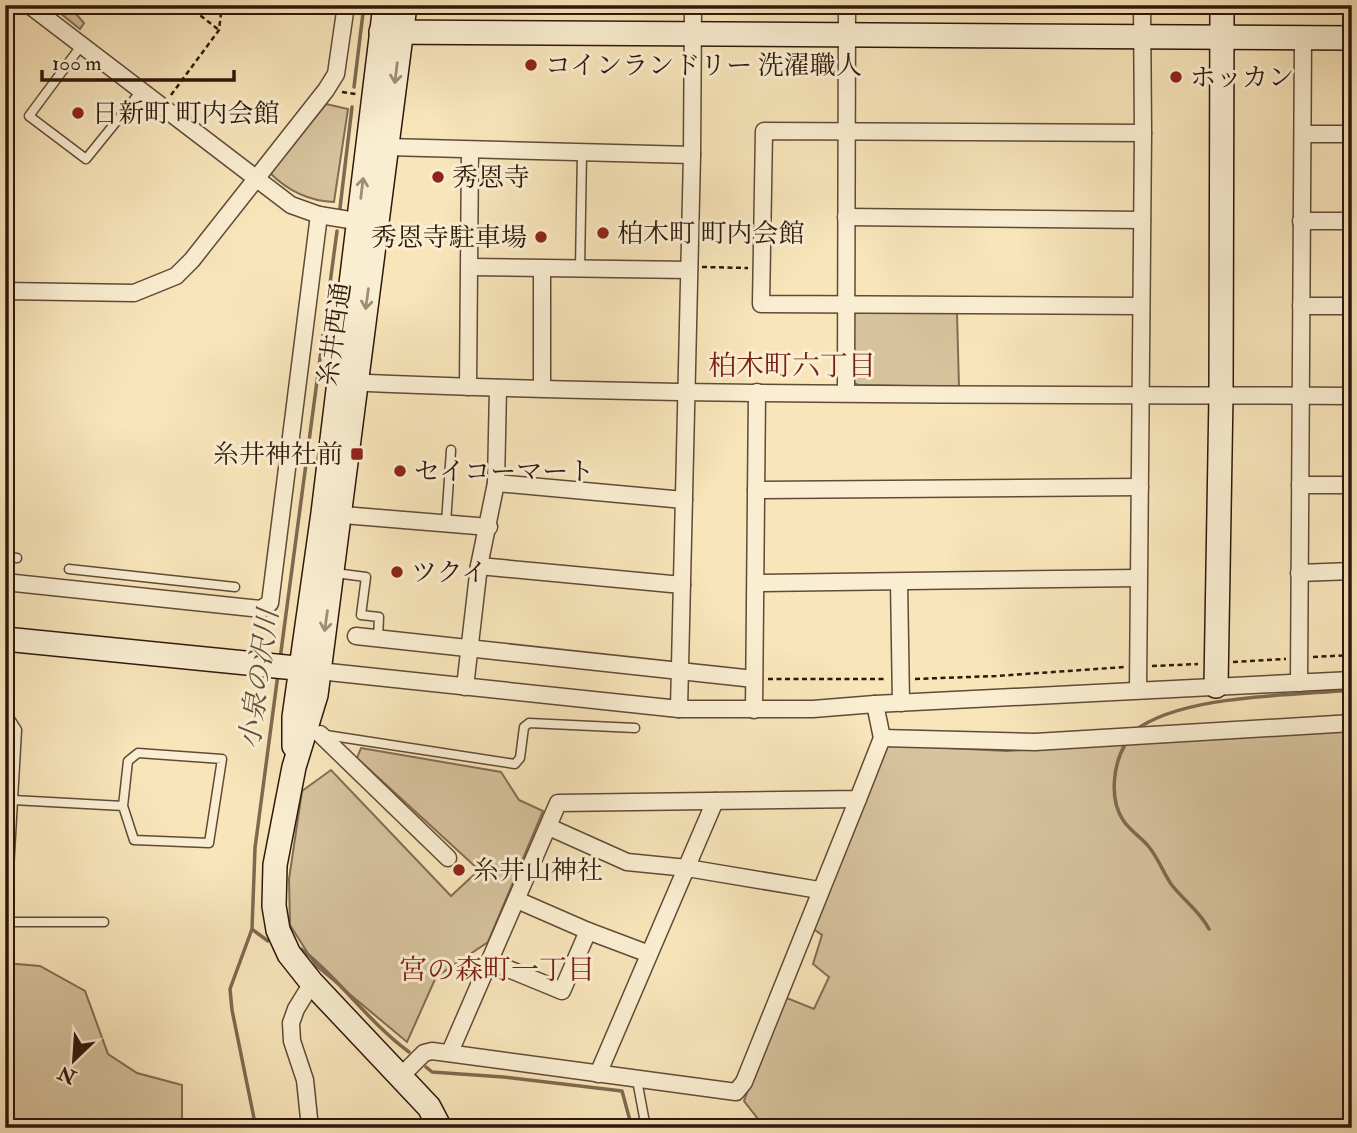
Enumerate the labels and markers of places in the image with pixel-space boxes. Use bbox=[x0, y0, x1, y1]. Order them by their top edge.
place label: コインランドリー 洗濯職人 bbox=[545, 50, 862, 82]
marker: コインランドリー 洗濯職人 bbox=[523, 57, 539, 73]
place label: ホッカン bbox=[1190, 62, 1294, 94]
marker: ホッカン bbox=[1168, 69, 1184, 85]
place label: 日新町 町内会館 bbox=[92, 98, 279, 130]
marker: 日新町 町内会館 bbox=[70, 105, 86, 121]
place label: 秀恩寺 bbox=[452, 162, 530, 194]
marker: 秀恩寺 bbox=[430, 169, 446, 185]
place label: 柏木町 町内会館 bbox=[617, 218, 804, 250]
place label: 秀恩寺駐車場 bbox=[371, 222, 527, 254]
marker: 柏木町 町内会館 bbox=[595, 225, 611, 241]
marker: 秀恩寺駐車場 bbox=[533, 229, 549, 245]
place label: 糸井神社前 bbox=[213, 439, 343, 471]
marker: 糸井神社前 bbox=[349, 446, 365, 462]
place label: セイコーマート bbox=[414, 456, 594, 488]
marker: セイコーマート bbox=[392, 463, 408, 479]
place label: ツクイ bbox=[411, 557, 487, 589]
marker: ツクイ bbox=[389, 564, 405, 580]
place label: 糸井山神社 bbox=[473, 855, 603, 887]
marker: 糸井山神社 bbox=[451, 862, 467, 878]

